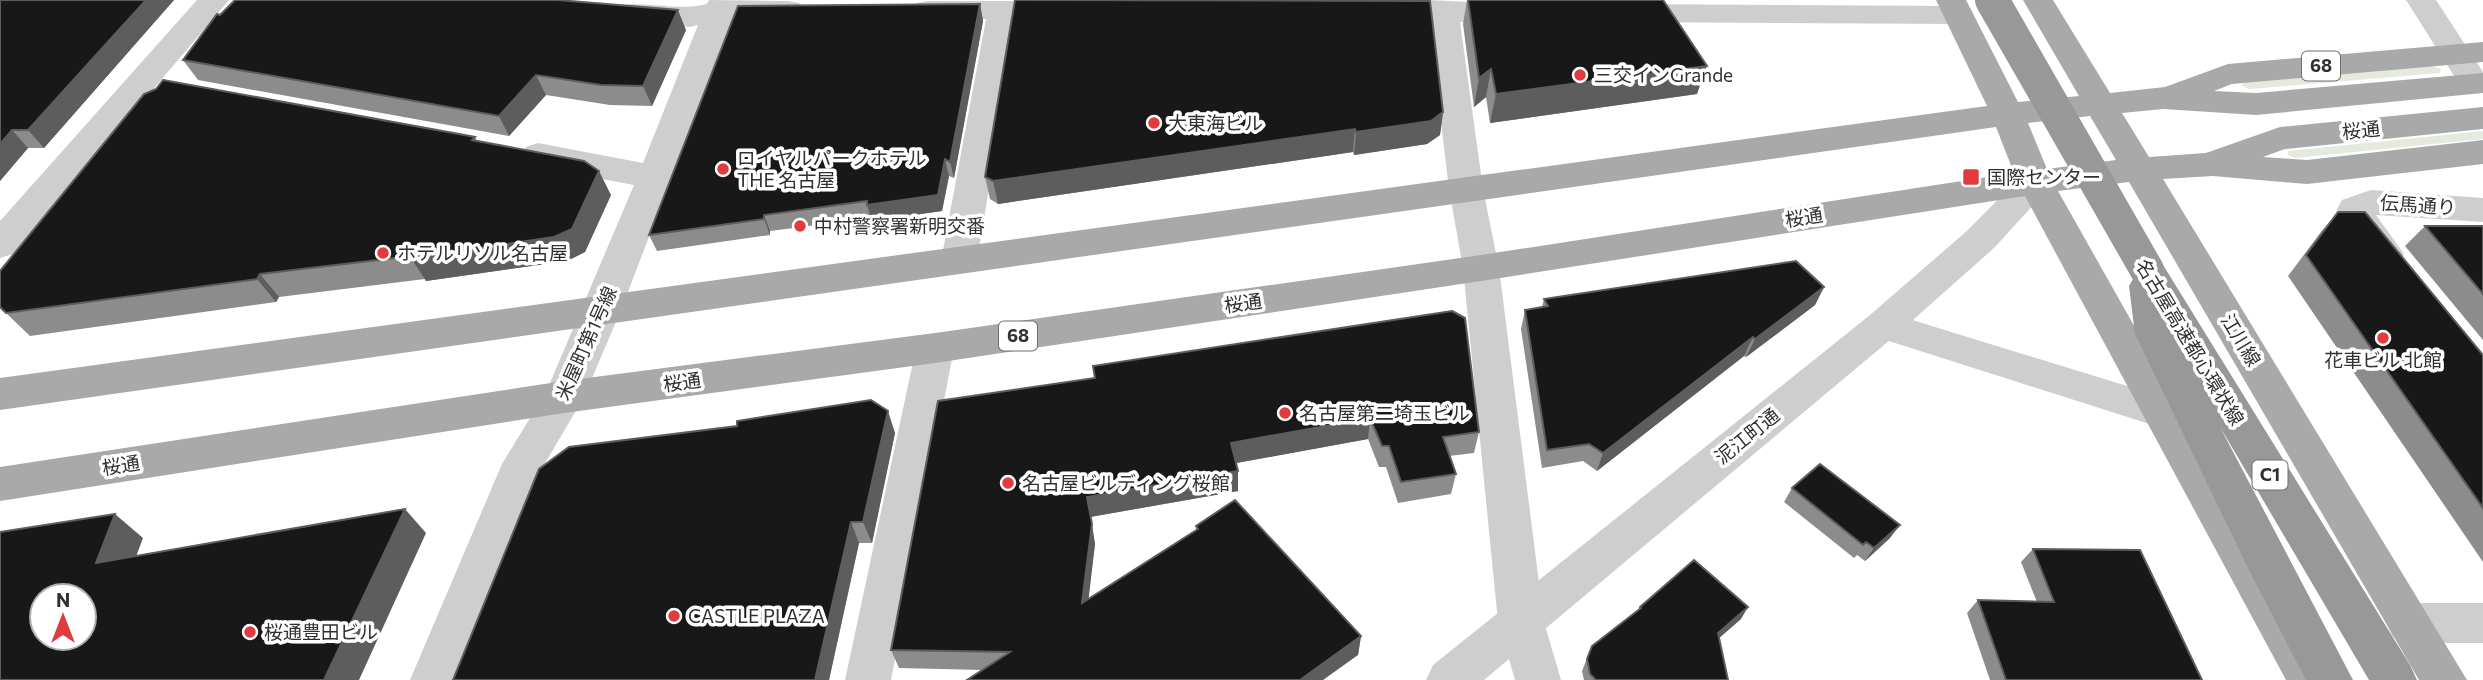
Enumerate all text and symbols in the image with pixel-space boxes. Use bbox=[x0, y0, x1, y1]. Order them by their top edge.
road number: 68 bbox=[2302, 52, 2340, 80]
place label: 三交インGrande bbox=[1594, 63, 1733, 86]
marker: 三交インGrande bbox=[1572, 67, 1588, 83]
place label: 大東海ビル bbox=[1168, 111, 1263, 134]
marker: 大東海ビル bbox=[1146, 115, 1162, 131]
street label: 桜通 bbox=[2341, 116, 2381, 143]
place label: ロイヤルパークホテル THE 名古屋 bbox=[737, 146, 926, 191]
marker: ロイヤルパークホテル THE 名古屋 bbox=[715, 161, 731, 177]
place label: 国際センター bbox=[1987, 165, 2101, 188]
marker: 国際センター bbox=[1961, 167, 1981, 187]
street label: 伝馬通り bbox=[2379, 190, 2457, 219]
street label: 桜通 bbox=[1783, 202, 1824, 231]
place label: 中村警察署新明交番 bbox=[814, 214, 985, 237]
marker: 中村警察署新明交番 bbox=[792, 218, 808, 234]
place label: ホテルリソル名古屋 bbox=[397, 241, 568, 264]
marker: ホテルリソル名古屋 bbox=[375, 245, 391, 261]
street label: 名古屋高速都心環状線 bbox=[2132, 254, 2249, 429]
street label: 米屋町第1号線 bbox=[550, 282, 621, 403]
street label: 桜通 bbox=[1223, 288, 1263, 317]
street label: 江川線 bbox=[2217, 309, 2266, 370]
road number: 68 bbox=[999, 322, 1037, 350]
marker: 花車ビル 北館 bbox=[2375, 330, 2391, 346]
place label: 花車ビル 北館 bbox=[2324, 348, 2442, 371]
street label: 桜通 bbox=[662, 367, 702, 396]
place label: 名古屋第二埼玉ビル bbox=[1299, 401, 1470, 424]
street label: 泥江町通 bbox=[1710, 403, 1783, 468]
marker: 名古屋第二埼玉ビル bbox=[1277, 405, 1293, 421]
street label: 桜通 bbox=[100, 450, 141, 479]
road number: C1 bbox=[2252, 461, 2288, 490]
place label: 名古屋ビルディング桜館 bbox=[1022, 471, 1230, 494]
marker: 名古屋ビルディング桜館 bbox=[1000, 475, 1016, 491]
north arrow bbox=[28, 582, 98, 652]
text: N bbox=[56, 588, 70, 611]
place label: CASTLE PLAZA bbox=[688, 604, 825, 627]
marker: CASTLE PLAZA bbox=[666, 608, 682, 624]
place label: 桜通豊田ビル bbox=[264, 620, 378, 643]
marker: 桜通豊田ビル bbox=[242, 624, 258, 640]

